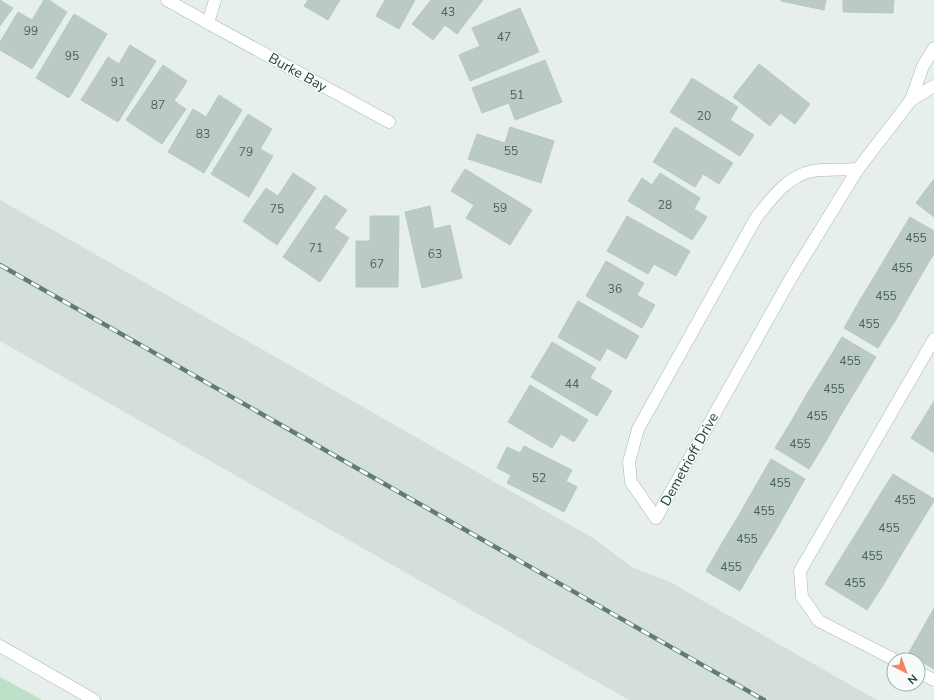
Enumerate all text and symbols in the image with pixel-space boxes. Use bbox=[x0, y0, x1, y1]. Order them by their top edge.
house number: 43 bbox=[441, 4, 455, 20]
house number: 99 bbox=[24, 23, 38, 39]
house number: 47 bbox=[497, 29, 511, 45]
house number: 95 bbox=[65, 48, 79, 64]
street label: Burke Bay bbox=[265, 49, 331, 97]
house number: 91 bbox=[111, 74, 125, 90]
house number: 51 bbox=[510, 87, 524, 103]
house number: 87 bbox=[151, 97, 165, 113]
house number: 20 bbox=[697, 108, 711, 124]
house number: 83 bbox=[196, 126, 210, 142]
house number: 55 bbox=[504, 143, 518, 159]
house number: 79 bbox=[239, 144, 253, 160]
house number: 28 bbox=[658, 197, 672, 213]
house number: 59 bbox=[493, 200, 507, 216]
house number: 75 bbox=[270, 201, 284, 217]
house number: 455 bbox=[905, 230, 927, 246]
house number: 71 bbox=[309, 240, 323, 256]
house number: 63 bbox=[428, 246, 442, 262]
house number: 67 bbox=[370, 256, 384, 272]
house number: 455 bbox=[891, 260, 913, 276]
house number: 36 bbox=[608, 281, 622, 297]
house number: 455 bbox=[875, 288, 897, 304]
house number: 455 bbox=[858, 316, 880, 332]
house number: 455 bbox=[839, 353, 861, 369]
house number: 44 bbox=[565, 376, 579, 392]
house number: 455 bbox=[823, 381, 845, 397]
house number: 455 bbox=[806, 408, 828, 424]
street label: Demetrioff Drive bbox=[656, 409, 723, 509]
house number: 455 bbox=[789, 436, 811, 452]
house number: 52 bbox=[532, 470, 546, 486]
house number: 455 bbox=[769, 475, 791, 491]
house number: 455 bbox=[894, 492, 916, 508]
house number: 455 bbox=[753, 503, 775, 519]
house number: 455 bbox=[878, 520, 900, 536]
house number: 455 bbox=[736, 531, 758, 547]
house number: 455 bbox=[861, 548, 883, 564]
house number: 455 bbox=[720, 559, 742, 575]
house number: 455 bbox=[844, 575, 866, 591]
north arrow bbox=[886, 652, 926, 692]
text: N bbox=[904, 671, 920, 687]

